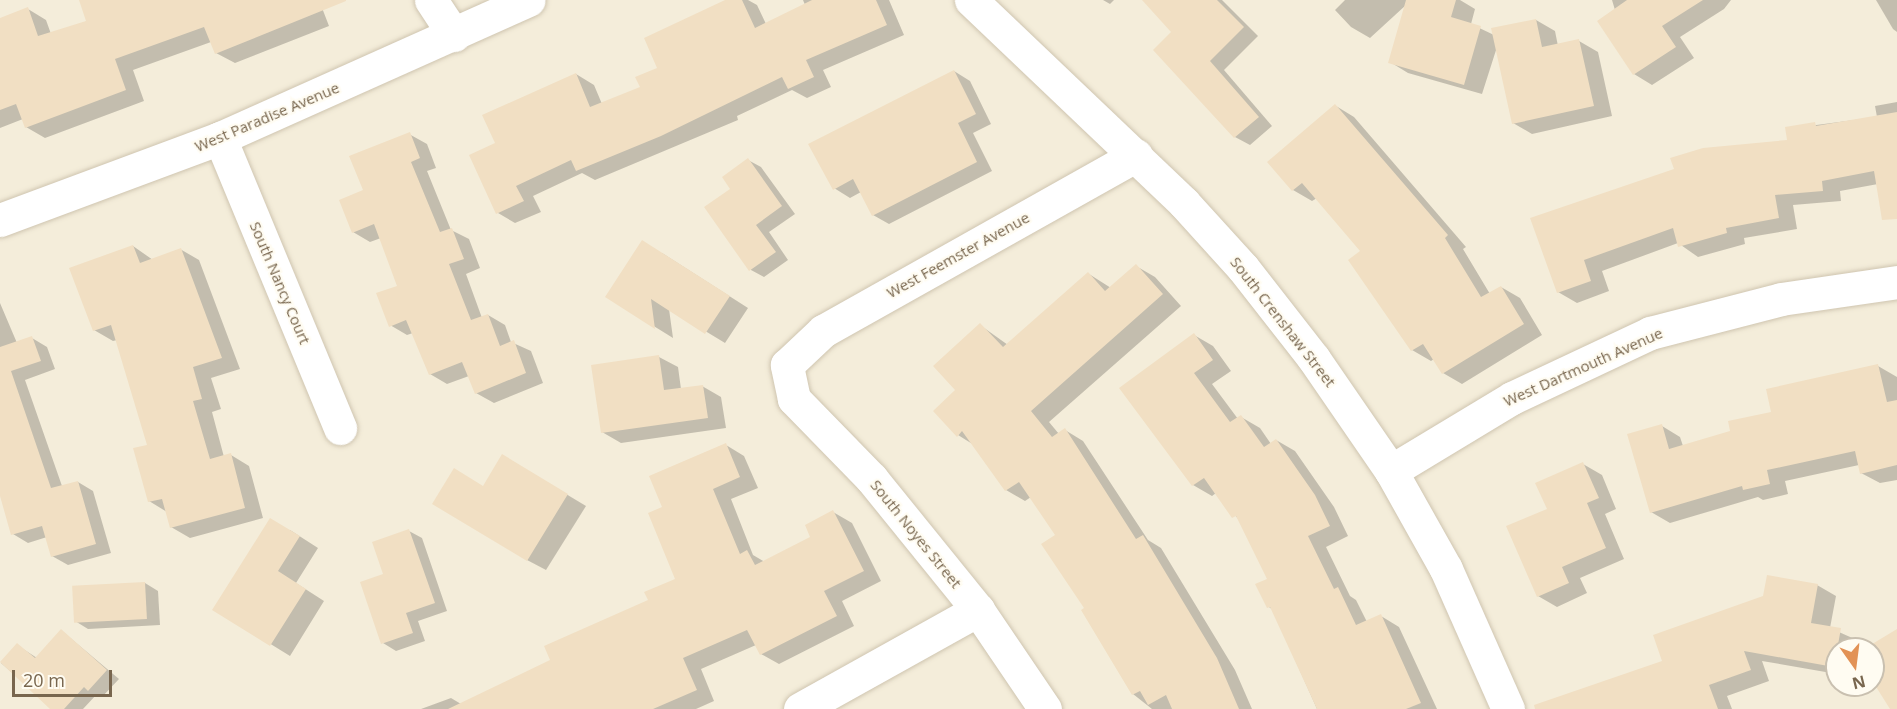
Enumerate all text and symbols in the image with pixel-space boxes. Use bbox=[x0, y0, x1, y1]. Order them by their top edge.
street label: West Paradise Avenue bbox=[192, 78, 342, 156]
street label: West Feemster Avenue bbox=[884, 208, 1032, 302]
street label: South Nancy Court bbox=[246, 219, 314, 347]
street label: South Crenshaw Street bbox=[1227, 253, 1339, 391]
street label: West Dartmouth Avenue bbox=[1501, 324, 1665, 410]
street label: South Noyes Street bbox=[867, 476, 965, 592]
north arrow bbox=[1825, 637, 1885, 697]
scale bar bbox=[15, 658, 116, 696]
text: 20 m bbox=[23, 668, 65, 692]
text: N bbox=[1850, 670, 1868, 695]

